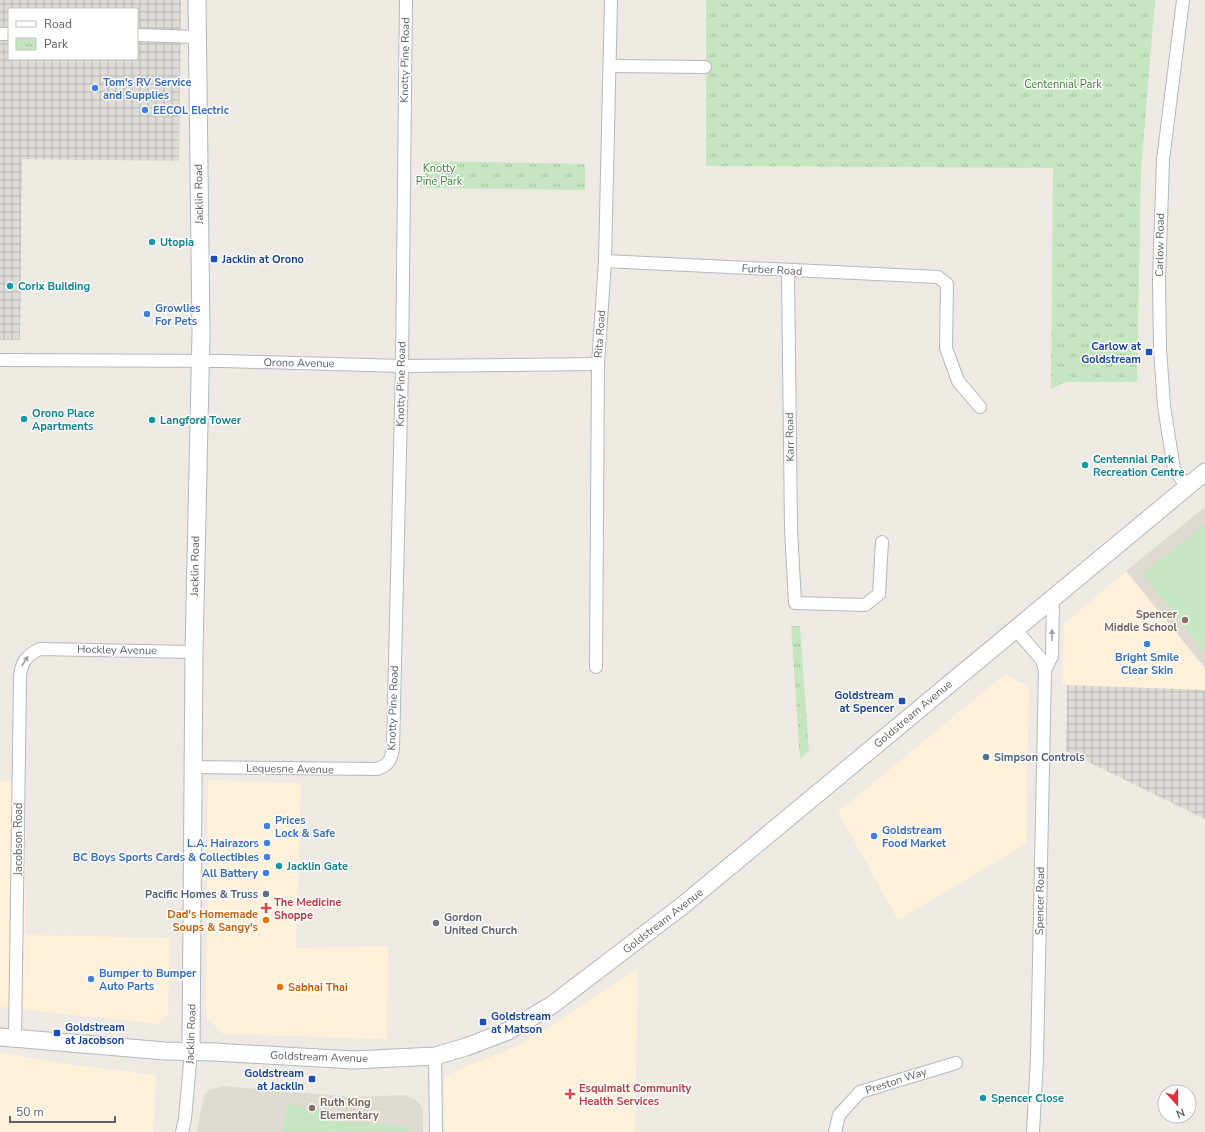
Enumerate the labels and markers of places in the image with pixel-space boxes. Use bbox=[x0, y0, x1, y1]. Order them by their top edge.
place label: Tom's RV Service and Supplies bbox=[103, 75, 191, 103]
marker: Tom's RV Service and Supplies bbox=[90, 83, 100, 93]
place label: EECOL Electric bbox=[153, 103, 230, 118]
marker: EECOL Electric bbox=[140, 105, 150, 115]
place label: Utopia bbox=[160, 235, 194, 250]
marker: Utopia bbox=[147, 237, 157, 247]
place label: Jacklin at Orono bbox=[221, 252, 304, 267]
marker: Jacklin at Orono bbox=[209, 254, 219, 264]
place label: Corix Building bbox=[18, 279, 90, 294]
marker: Corix Building bbox=[5, 281, 15, 291]
place label: Growlies For Pets bbox=[155, 301, 201, 329]
marker: Growlies For Pets bbox=[142, 309, 152, 319]
place label: Carlow at Goldstream bbox=[1081, 339, 1142, 367]
marker: Carlow at Goldstream bbox=[1144, 347, 1154, 357]
place label: Orono Place Apartments bbox=[32, 406, 95, 434]
place label: Langford Tower bbox=[160, 413, 242, 428]
marker: Orono Place Apartments bbox=[19, 414, 29, 424]
marker: Langford Tower bbox=[147, 415, 157, 425]
place label: Centennial Park Recreation Centre bbox=[1093, 452, 1184, 480]
marker: Centennial Park Recreation Centre bbox=[1080, 460, 1090, 470]
place label: Spencer Middle School bbox=[1104, 607, 1178, 635]
marker: Spencer Middle School bbox=[1180, 615, 1190, 625]
marker: Bright Smile Clear Skin bbox=[1142, 639, 1152, 649]
place label: Bright Smile Clear Skin bbox=[1115, 650, 1179, 678]
place label: Goldstream at Spencer bbox=[834, 688, 895, 716]
marker: Goldstream at Spencer bbox=[897, 696, 907, 706]
place label: Simpson Controls bbox=[994, 750, 1085, 765]
marker: Simpson Controls bbox=[981, 752, 991, 762]
place label: Prices Lock & Safe bbox=[275, 813, 335, 841]
marker: Prices Lock & Safe bbox=[262, 821, 272, 831]
place label: Goldstream Food Market bbox=[882, 823, 947, 851]
marker: Goldstream Food Market bbox=[869, 831, 879, 841]
place label: L.A. Hairazors bbox=[187, 836, 259, 851]
marker: L.A. Hairazors bbox=[262, 838, 272, 848]
place label: BC Boys Sports Cards & Collectibles bbox=[73, 850, 259, 865]
marker: BC Boys Sports Cards & Collectibles bbox=[262, 852, 272, 862]
place label: Jacklin Gate bbox=[286, 859, 348, 874]
marker: Jacklin Gate bbox=[274, 861, 284, 871]
place label: All Battery bbox=[202, 866, 258, 881]
marker: All Battery bbox=[261, 868, 271, 878]
place label: Pacific Homes & Truss bbox=[145, 887, 258, 902]
marker: Pacific Homes & Truss bbox=[261, 889, 271, 899]
place label: The Medicine Shoppe bbox=[274, 895, 342, 923]
marker: The Medicine Shoppe bbox=[261, 903, 271, 913]
place label: Dad's Homemade Soups & Sangy's bbox=[167, 907, 258, 935]
place label: Gordon United Church bbox=[444, 910, 517, 938]
marker: Dad's Homemade Soups & Sangy's bbox=[261, 915, 271, 925]
marker: Gordon United Church bbox=[431, 918, 441, 928]
place label: Bumper to Bumper Auto Parts bbox=[99, 966, 197, 994]
marker: Bumper to Bumper Auto Parts bbox=[86, 974, 96, 984]
place label: Sabhai Thai bbox=[288, 980, 348, 995]
marker: Sabhai Thai bbox=[275, 982, 285, 992]
place label: Goldstream at Matson bbox=[491, 1009, 551, 1037]
marker: Goldstream at Matson bbox=[478, 1017, 488, 1027]
place label: Goldstream at Jacobson bbox=[65, 1020, 125, 1048]
marker: Goldstream at Jacobson bbox=[52, 1028, 62, 1038]
place label: Goldstream at Jacklin bbox=[244, 1066, 304, 1094]
marker: Goldstream at Jacklin bbox=[307, 1074, 317, 1084]
place label: Esquimalt Community Health Services bbox=[579, 1081, 692, 1109]
marker: Esquimalt Community Health Services bbox=[564, 1088, 576, 1100]
place label: Spencer Close bbox=[991, 1091, 1064, 1106]
marker: Spencer Close bbox=[978, 1093, 988, 1103]
place label: Ruth King Elementary bbox=[320, 1095, 379, 1123]
marker: Ruth King Elementary bbox=[307, 1103, 317, 1113]

